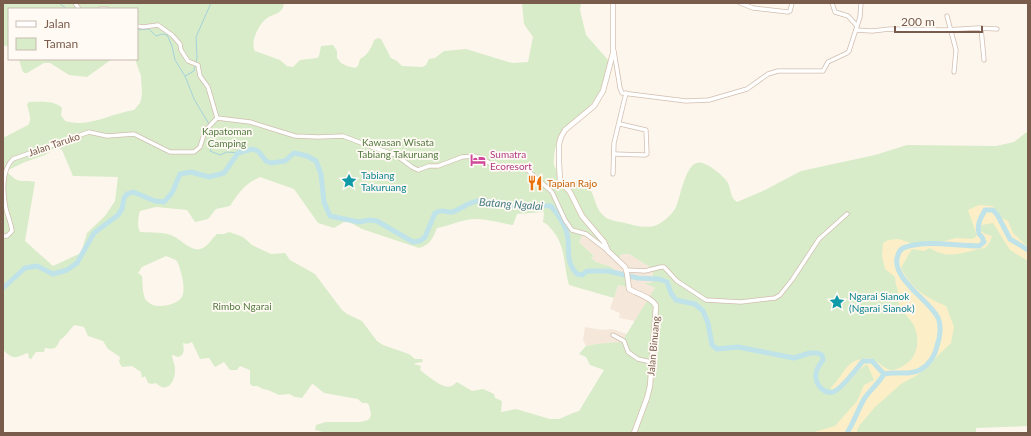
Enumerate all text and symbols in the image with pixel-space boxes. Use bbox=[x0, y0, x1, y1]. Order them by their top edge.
legend bbox=[8, 8, 138, 60]
scale bar bbox=[895, 8, 982, 34]
text: 200 m bbox=[901, 14, 935, 29]
text: Jalan bbox=[44, 16, 70, 31]
text: Taman bbox=[44, 36, 78, 51]
park label: Kapatoman Camping bbox=[202, 125, 252, 149]
street label: Jalan Taruko bbox=[27, 129, 82, 158]
park label: Kawasan Wisata Tabiang Takuruang bbox=[357, 136, 439, 160]
place label: Sumatra Ecoresort bbox=[490, 148, 532, 172]
hotel icon: Sumatra Ecoresort bbox=[469, 151, 487, 169]
place label: Tabiang Takuruang bbox=[361, 169, 406, 193]
place icon: Tabiang Takuruang bbox=[340, 172, 358, 190]
restaurant icon: Tapian Rajo bbox=[526, 174, 544, 192]
place label: Tapian Rajo bbox=[547, 177, 597, 189]
water label: Batang Ngalai bbox=[478, 195, 544, 212]
place label: Ngarai Sianok (Ngarai Sianok) bbox=[849, 290, 915, 314]
place icon: Ngarai Sianok (Ngarai Sianok) bbox=[828, 293, 846, 311]
park label: Rimbo Ngarai bbox=[212, 300, 272, 312]
street label: Jalan Binuang bbox=[644, 316, 662, 376]

